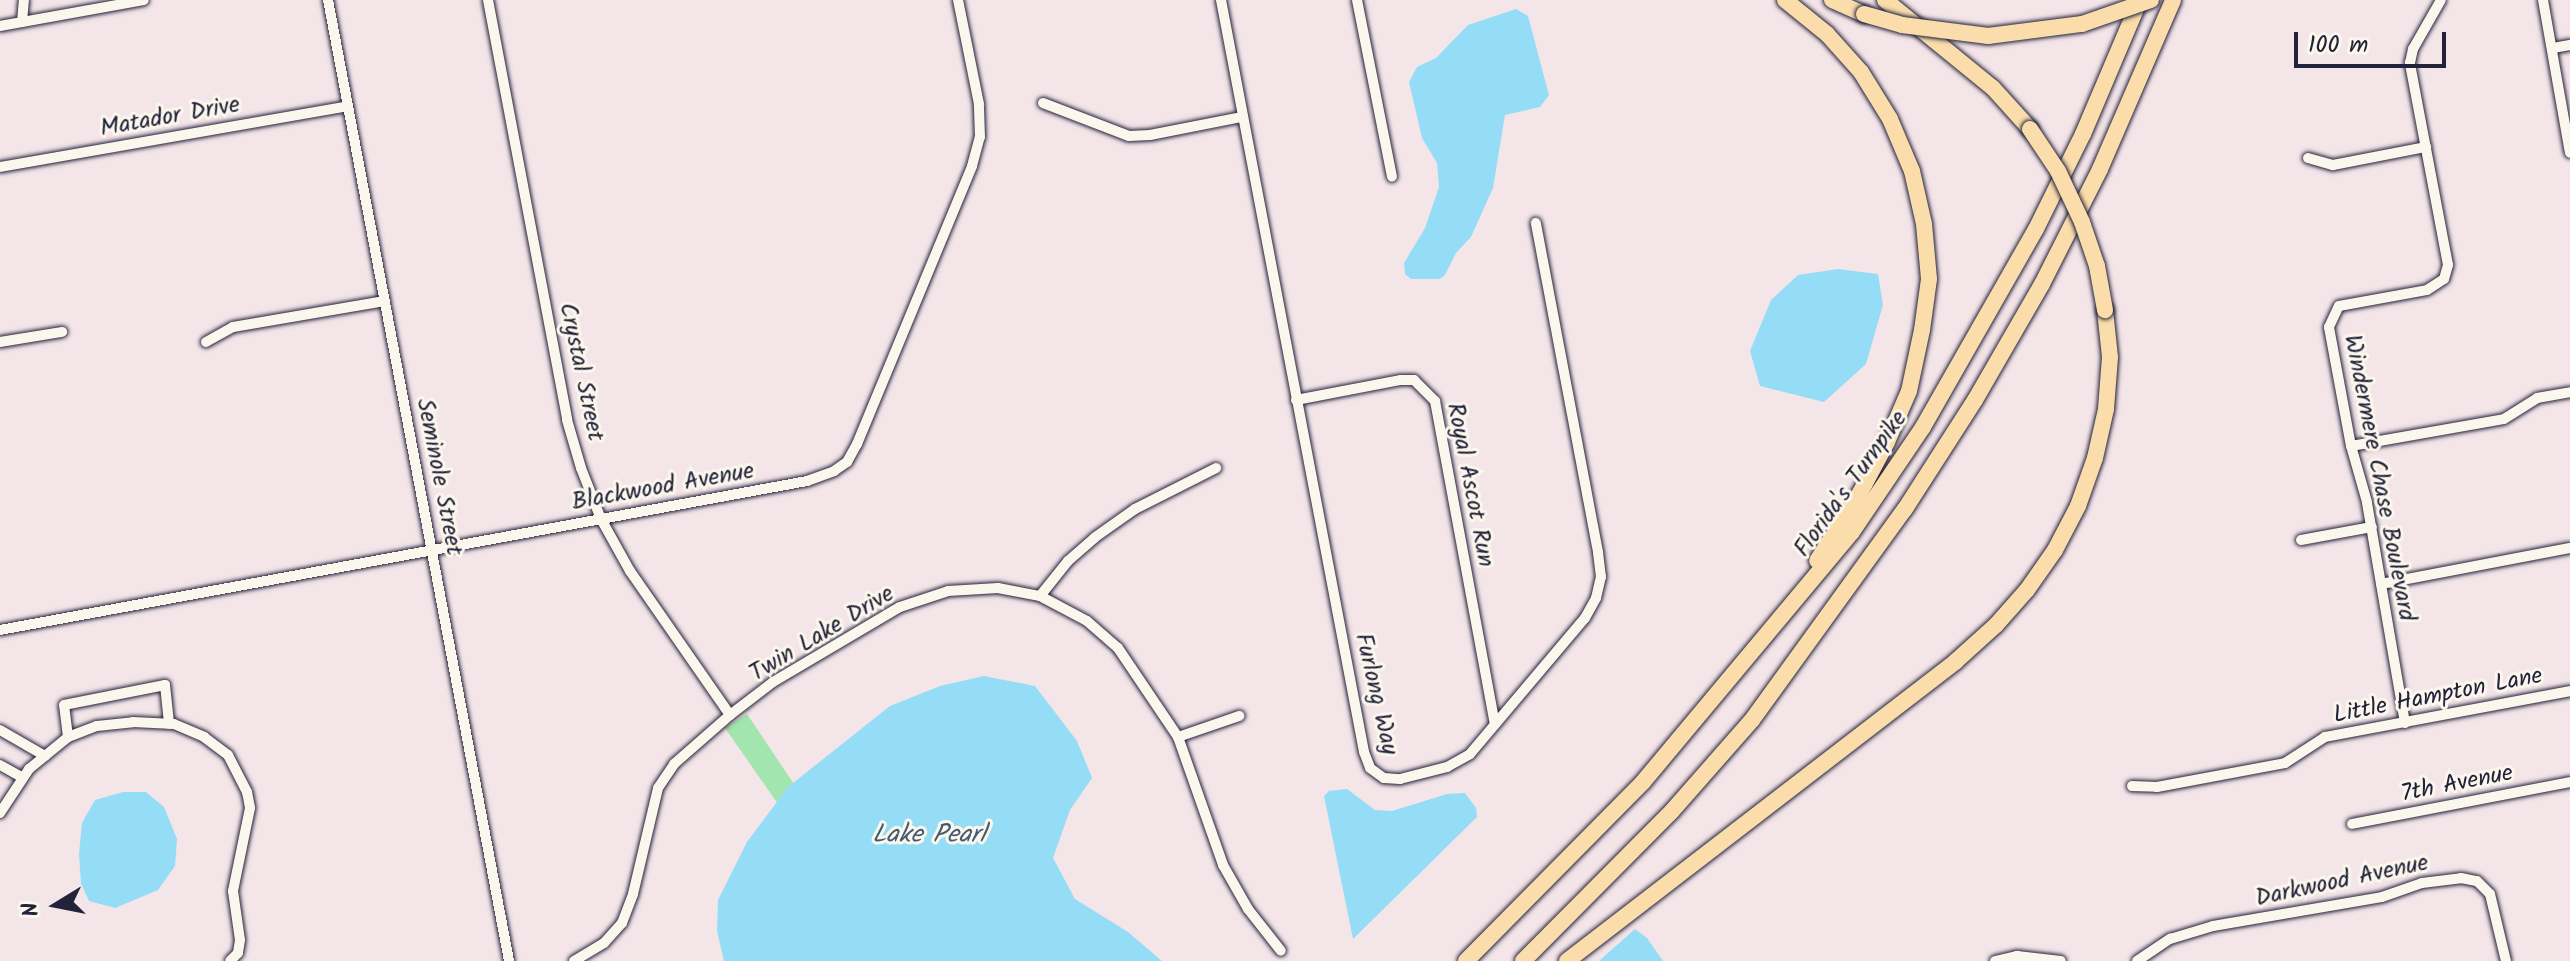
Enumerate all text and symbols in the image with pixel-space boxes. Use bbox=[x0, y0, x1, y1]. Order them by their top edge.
scale bar bbox=[2298, 16, 2450, 66]
text: 100 m bbox=[2308, 26, 2368, 65]
street label: Matador Drive bbox=[98, 91, 242, 143]
street label: Crystal Street bbox=[552, 300, 610, 444]
street label: Windermere Chase Boulevard bbox=[2337, 332, 2421, 624]
street label: Seminole Street bbox=[410, 396, 468, 558]
street label: Royal Ascot Run bbox=[1440, 401, 1500, 569]
street label: Florida's Turnpike bbox=[1788, 405, 1914, 563]
street label: Blackwood Avenue bbox=[570, 457, 756, 517]
street label: Twin Lake Drive bbox=[745, 580, 899, 688]
street label: Furlong Way bbox=[1348, 630, 1404, 758]
street label: Little Hampton Lane bbox=[2331, 662, 2545, 730]
street label: 7th Avenue bbox=[2399, 759, 2515, 809]
water label: Lake Pearl bbox=[872, 820, 986, 852]
street label: Darkwood Avenue bbox=[2253, 849, 2431, 913]
north arrow bbox=[16, 865, 96, 945]
text: N bbox=[13, 899, 50, 919]

